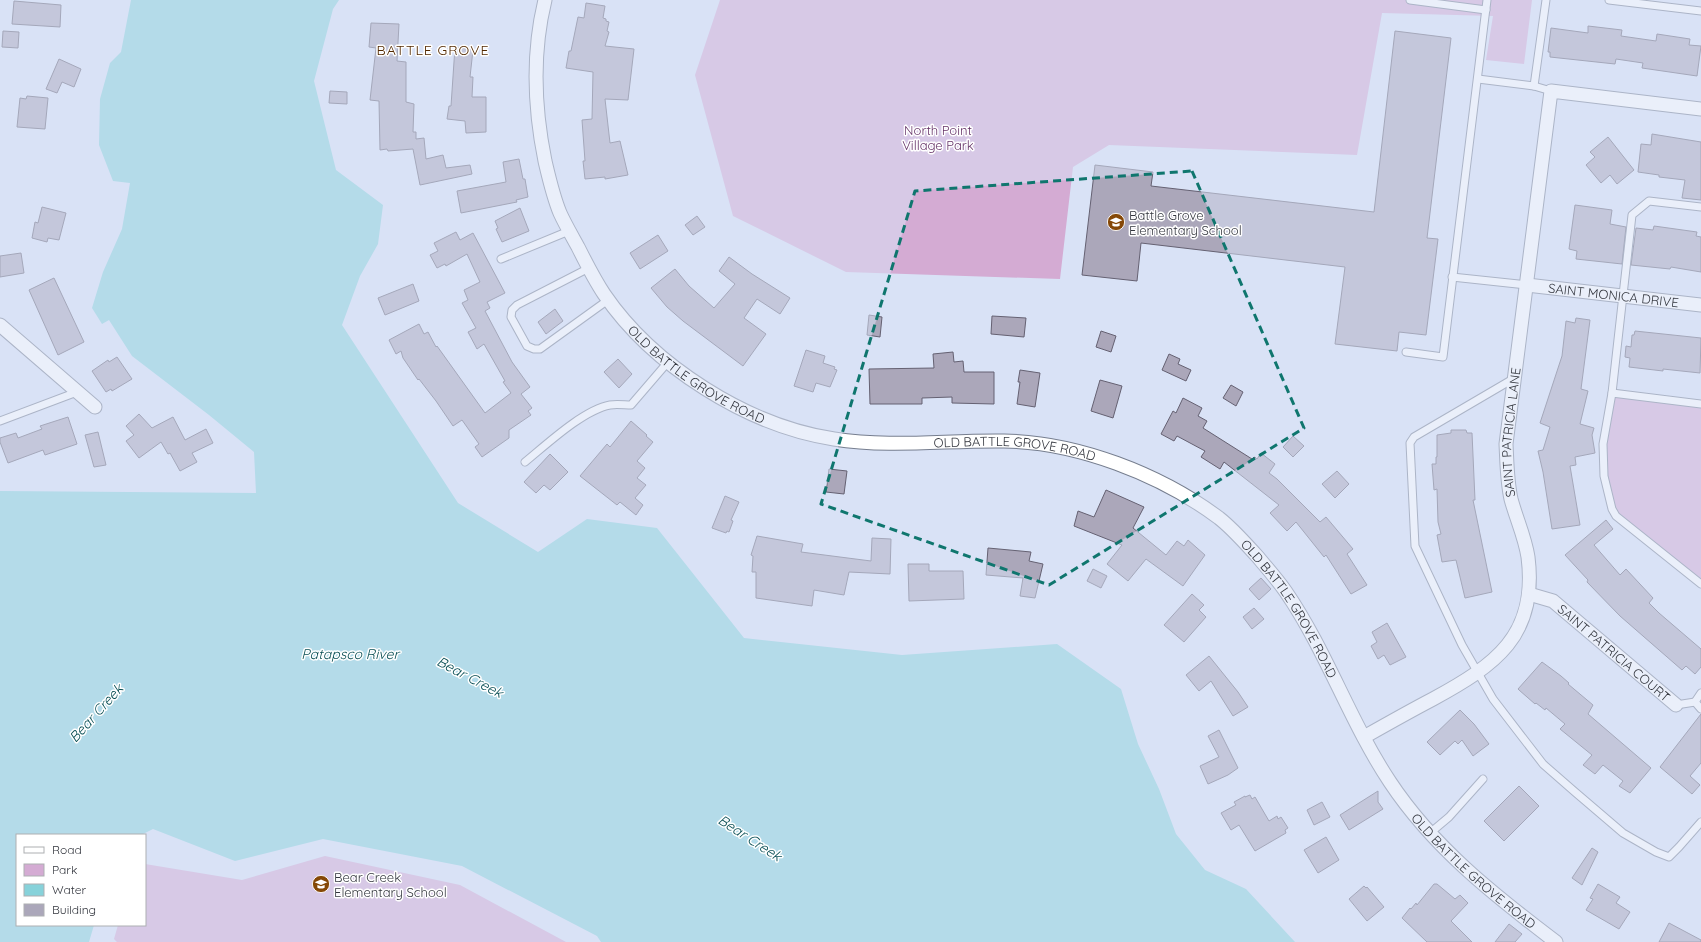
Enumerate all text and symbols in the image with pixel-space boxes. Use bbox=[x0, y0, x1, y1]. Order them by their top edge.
district label: BATTLE GROVE bbox=[377, 41, 489, 59]
park label: North Point Village Park bbox=[902, 122, 974, 153]
place label: Battle Grove Elementary School bbox=[1129, 207, 1242, 238]
school or university icon: Battle Grove Elementary School bbox=[1106, 212, 1126, 232]
street label: SAINT MONICA DRIVE bbox=[1547, 279, 1680, 310]
street label: OLD BATTLE GROVE ROAD bbox=[625, 322, 767, 427]
street label: SAINT PATRICIA LANE bbox=[1498, 366, 1524, 499]
street label: OLD BATTLE GROVE ROAD bbox=[933, 433, 1098, 464]
street label: OLD BATTLE GROVE ROAD bbox=[1238, 536, 1341, 680]
street label: SAINT PATRICIA COURT bbox=[1554, 601, 1674, 705]
water label: Patapsco River bbox=[301, 645, 400, 663]
water label: Bear Creek bbox=[434, 652, 507, 703]
water label: Bear Creek bbox=[65, 679, 128, 746]
street label: OLD BATTLE GROVE ROAD bbox=[1408, 810, 1539, 932]
water label: Bear Creek bbox=[715, 811, 786, 866]
legend bbox=[16, 834, 146, 926]
text: Road bbox=[52, 842, 82, 857]
text: Park bbox=[52, 862, 77, 877]
place label: Bear Creek Elementary School bbox=[334, 869, 447, 900]
school or university icon: Bear Creek Elementary School bbox=[311, 874, 331, 894]
text: Water bbox=[52, 882, 87, 897]
text: Building bbox=[52, 902, 96, 917]

